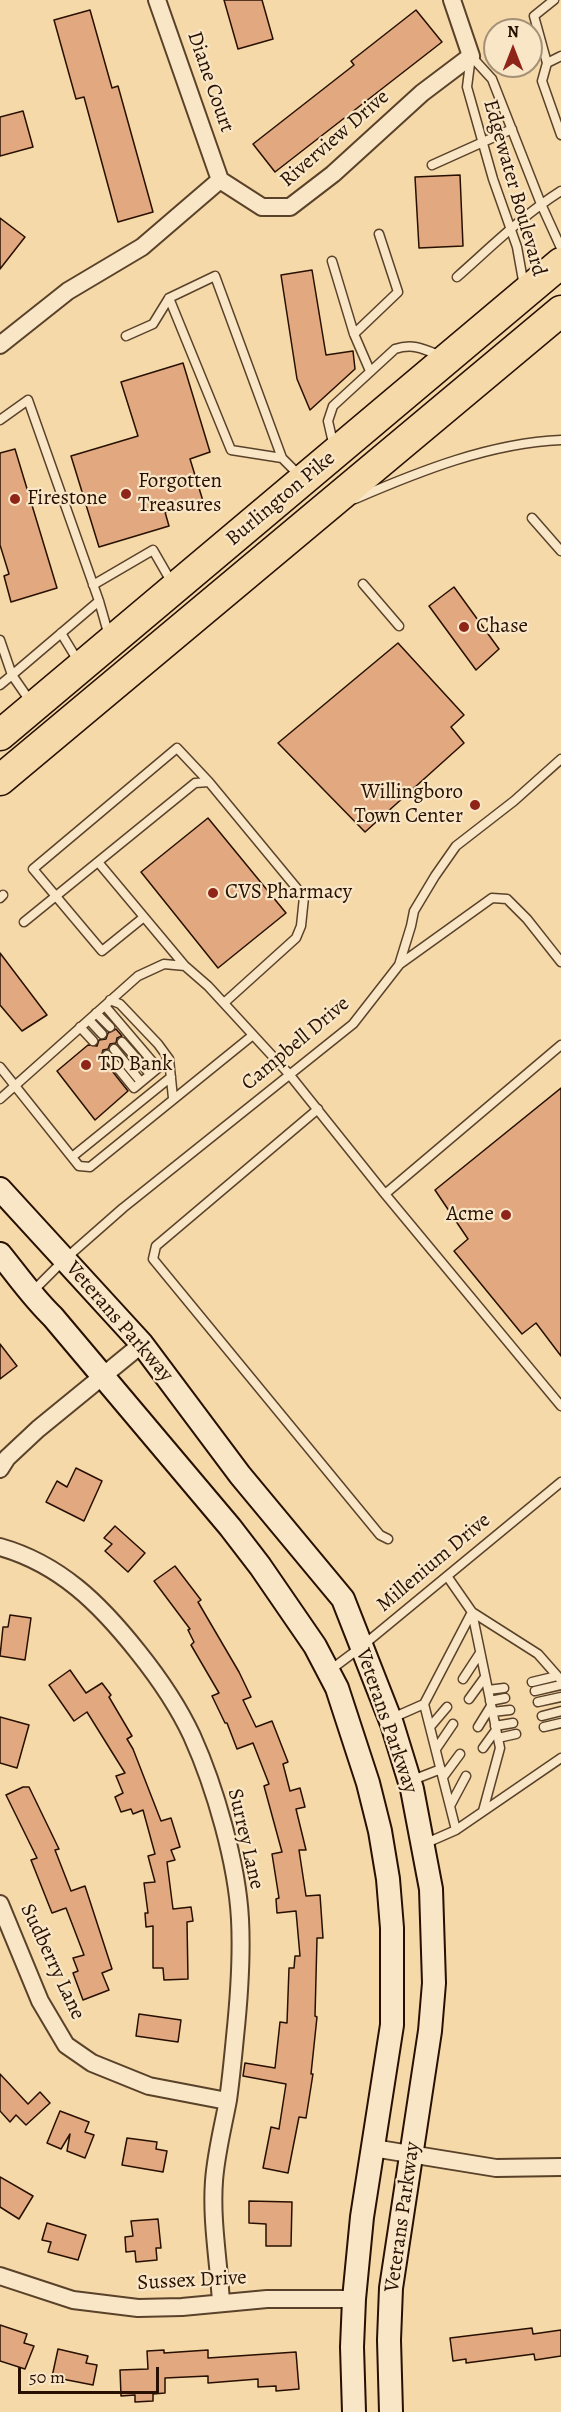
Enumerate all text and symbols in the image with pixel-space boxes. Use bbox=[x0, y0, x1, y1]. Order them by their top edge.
north arrow bbox=[483, 18, 543, 78]
text: N bbox=[507, 21, 519, 43]
street label: Diane Court bbox=[181, 28, 239, 136]
street label: Riverview Drive bbox=[275, 85, 395, 193]
street label: Edgewater Boulevard bbox=[477, 97, 551, 279]
street label: Burlington Pike bbox=[221, 446, 341, 552]
place label: Forgotten Treasures bbox=[138, 469, 222, 519]
place label: Firestone bbox=[27, 486, 107, 512]
marker: Forgotten Treasures bbox=[119, 487, 133, 501]
marker: Firestone bbox=[8, 492, 22, 506]
place label: Chase bbox=[476, 614, 528, 640]
marker: Chase bbox=[457, 620, 471, 634]
place label: Willingboro Town Center bbox=[354, 780, 463, 830]
marker: Willingboro Town Center bbox=[468, 798, 482, 812]
place label: CVS Pharmacy bbox=[225, 880, 352, 906]
marker: CVS Pharmacy bbox=[206, 886, 220, 900]
street label: Campbell Drive bbox=[237, 992, 355, 1096]
place label: TD Bank bbox=[98, 1052, 173, 1078]
marker: TD Bank bbox=[79, 1058, 93, 1072]
place label: Acme bbox=[446, 1202, 494, 1228]
marker: Acme bbox=[499, 1208, 513, 1222]
street label: Veterans Parkway bbox=[60, 1257, 178, 1387]
street label: Millenium Drive bbox=[372, 1508, 496, 1618]
street label: Veterans Parkway bbox=[349, 1645, 423, 1797]
street label: Surrey Lane bbox=[221, 1786, 269, 1892]
street label: Sudberry Lane bbox=[14, 1900, 90, 2024]
street label: Veterans Parkway bbox=[380, 2140, 426, 2294]
street label: Sussex Drive bbox=[137, 2266, 247, 2296]
scale bar bbox=[21, 2355, 162, 2393]
text: 50 m bbox=[29, 2365, 65, 2389]

